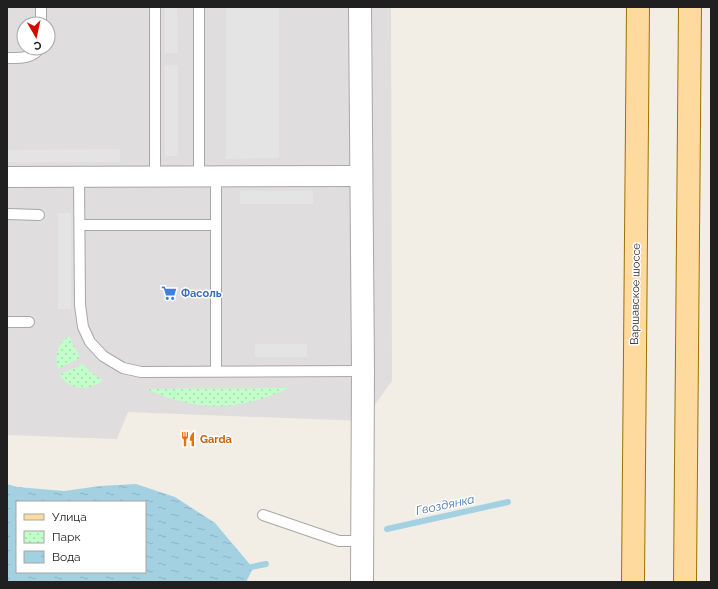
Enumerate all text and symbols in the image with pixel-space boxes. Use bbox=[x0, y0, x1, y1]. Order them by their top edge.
north arrow bbox=[16, 16, 56, 56]
text: С bbox=[32, 38, 42, 52]
street label: Варшавское шоссе bbox=[628, 242, 643, 345]
supermarket icon: Фасоль bbox=[160, 284, 178, 302]
place label: Фасоль bbox=[181, 287, 222, 300]
restaurant icon: Garda bbox=[179, 430, 197, 448]
place label: Garda bbox=[200, 433, 232, 446]
water label: Гвоздянка bbox=[414, 492, 476, 518]
legend bbox=[16, 501, 146, 573]
text: Улица bbox=[52, 510, 87, 524]
text: Парк bbox=[52, 530, 81, 544]
text: Вода bbox=[52, 550, 81, 564]

